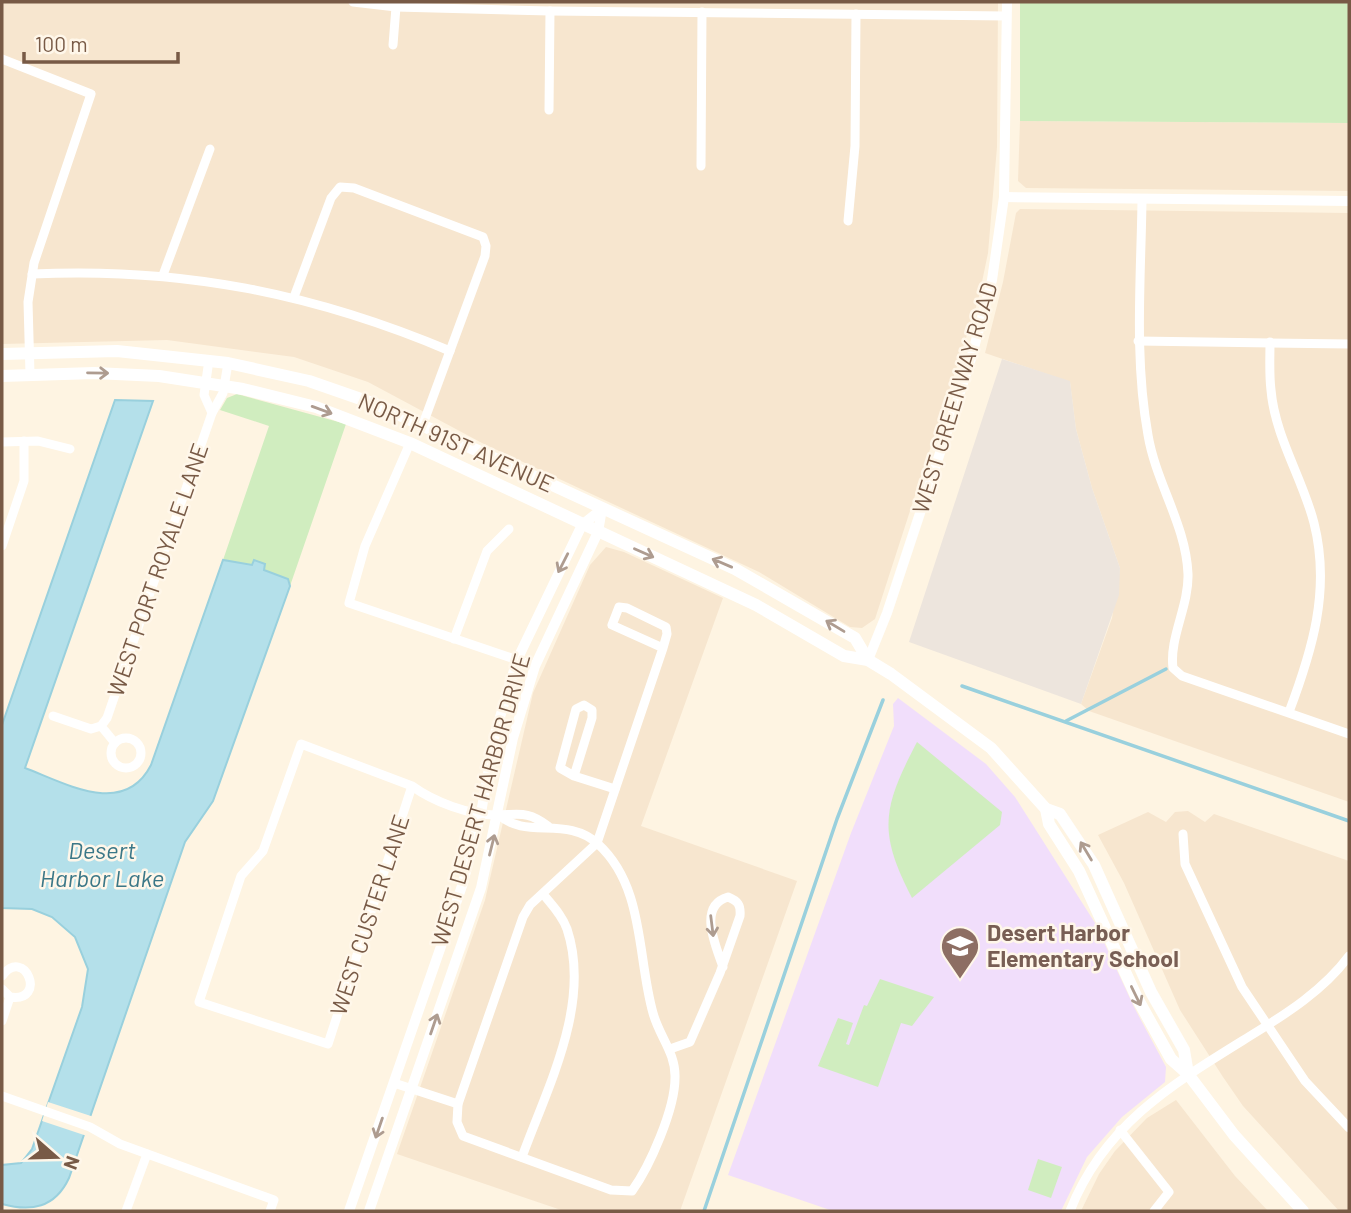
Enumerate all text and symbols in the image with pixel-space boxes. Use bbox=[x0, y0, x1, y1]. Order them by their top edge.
scale bar bbox=[24, 21, 178, 65]
text: 100 m bbox=[35, 31, 88, 56]
street label: WEST GREENWAY ROAD bbox=[905, 279, 1003, 517]
one-way arrow bbox=[87, 366, 110, 380]
street label: NORTH 91ST AVENUE bbox=[354, 386, 559, 498]
one-way arrow bbox=[311, 405, 333, 417]
street label: WEST PORT ROYALE LANE bbox=[101, 439, 214, 700]
one-way arrow bbox=[633, 547, 654, 560]
one-way arrow bbox=[555, 552, 569, 573]
one-way arrow bbox=[712, 556, 734, 569]
one-way arrow bbox=[826, 619, 846, 633]
street label: WEST DESERT HARBOR DRIVE bbox=[425, 650, 535, 950]
street label: WEST CUSTER LANE bbox=[323, 811, 415, 1018]
one-way arrow bbox=[486, 834, 499, 857]
water label: Desert Harbor Lake bbox=[40, 835, 164, 892]
one-way arrow bbox=[1078, 841, 1092, 861]
one-way arrow bbox=[706, 914, 719, 936]
place label: Desert Harbor Elementary School bbox=[987, 918, 1179, 972]
school or university icon: Desert Harbor Elementary School bbox=[939, 925, 981, 980]
one-way arrow bbox=[1130, 985, 1144, 1006]
one-way arrow bbox=[428, 1013, 441, 1035]
one-way arrow bbox=[372, 1116, 384, 1138]
north arrow bbox=[21, 1122, 91, 1192]
text: N bbox=[59, 1153, 85, 1173]

